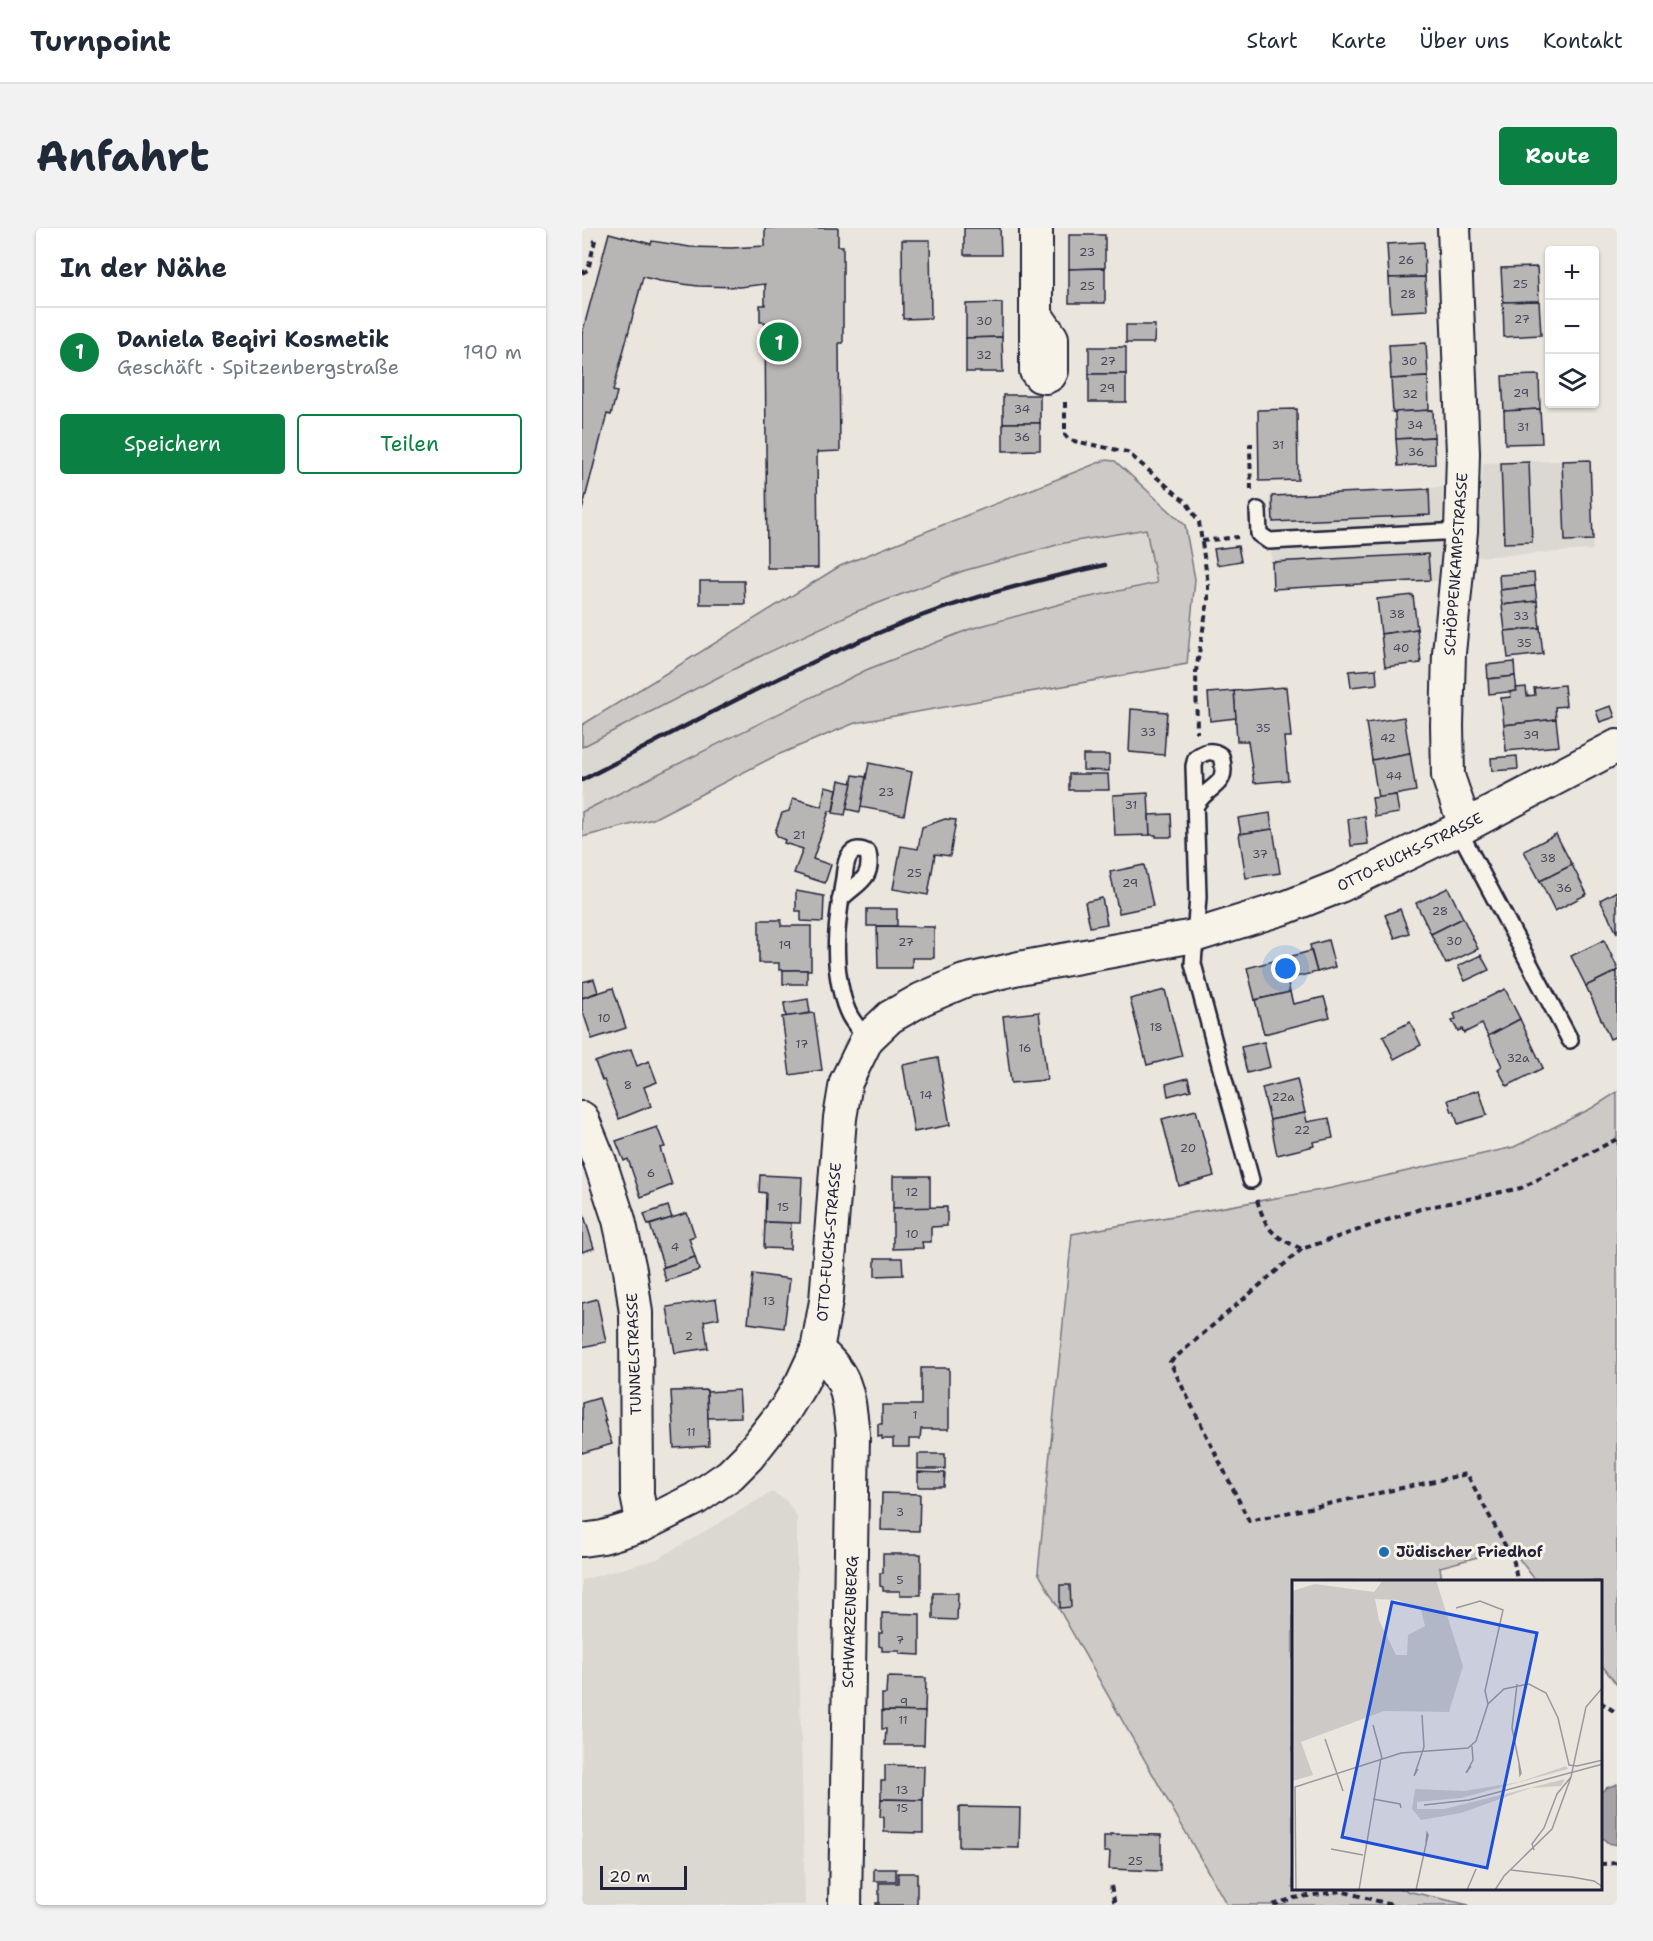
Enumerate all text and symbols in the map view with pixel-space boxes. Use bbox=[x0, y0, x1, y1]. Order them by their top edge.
text: Turnpoint bbox=[30, 22, 171, 60]
text: Start bbox=[1247, 27, 1298, 55]
text: Karte bbox=[1331, 27, 1387, 55]
text: Über uns bbox=[1420, 27, 1510, 55]
text: Kontakt bbox=[1543, 27, 1623, 55]
button: Route bbox=[1499, 127, 1617, 185]
text: Anfahrt bbox=[36, 128, 209, 184]
house number: 23 bbox=[1079, 244, 1095, 260]
map controls bbox=[1545, 246, 1599, 408]
button: + bbox=[1545, 246, 1599, 300]
text: In der Nähe bbox=[60, 250, 227, 285]
house number: 26 bbox=[1398, 252, 1414, 268]
house number: 25 bbox=[1512, 276, 1528, 292]
house number: 25 bbox=[1079, 278, 1095, 294]
house number: 28 bbox=[1400, 286, 1416, 302]
button: − bbox=[1545, 300, 1599, 354]
house number: 27 bbox=[1514, 311, 1530, 327]
house number: 30 bbox=[976, 313, 992, 329]
pin: 1 bbox=[760, 320, 798, 364]
text: Daniela Beqiri Kosmetik bbox=[117, 325, 389, 354]
text: 1 bbox=[75, 339, 84, 365]
text: 190 m bbox=[463, 339, 522, 365]
house number: 32 bbox=[976, 347, 992, 363]
house number: 27 bbox=[1100, 353, 1116, 369]
house number: 30 bbox=[1401, 353, 1417, 369]
text: Geschäft · Spitzenbergstraße bbox=[117, 354, 399, 380]
button: layers bbox=[1545, 354, 1599, 408]
house number: 29 bbox=[1099, 380, 1115, 396]
house number: 29 bbox=[1513, 385, 1529, 401]
house number: 32 bbox=[1402, 386, 1418, 402]
house number: 34 bbox=[1014, 401, 1030, 417]
button: Speichern bbox=[60, 414, 285, 474]
button: Teilen bbox=[297, 414, 522, 474]
house number: 34 bbox=[1407, 417, 1423, 433]
house number: 31 bbox=[1517, 419, 1529, 435]
house number: 36 bbox=[1014, 429, 1030, 445]
house number: 31 bbox=[1272, 437, 1284, 453]
house number: 36 bbox=[1408, 444, 1424, 460]
street label: SCHÖPPENKAMPSTRASSE bbox=[1440, 472, 1472, 656]
house number: 38 bbox=[1389, 606, 1405, 622]
house number: 33 bbox=[1513, 608, 1529, 624]
house number: 35 bbox=[1516, 635, 1532, 651]
house number: 40 bbox=[1393, 640, 1409, 656]
house number: 35 bbox=[1255, 720, 1271, 736]
house number: 33 bbox=[1140, 724, 1156, 740]
house number: 39 bbox=[1523, 727, 1539, 743]
house number: 42 bbox=[1380, 730, 1396, 746]
house number: 44 bbox=[1386, 768, 1402, 784]
house number: 23 bbox=[878, 784, 894, 800]
house number: 31 bbox=[1125, 797, 1137, 813]
street label: OTTO-FUCHS-STRASSE bbox=[1334, 808, 1486, 896]
house number: 21 bbox=[793, 827, 805, 843]
house number: 37 bbox=[1252, 846, 1268, 862]
house number: 38 bbox=[1540, 850, 1556, 866]
house number: 25 bbox=[906, 865, 922, 881]
house number: 29 bbox=[1122, 875, 1138, 891]
house number: 36 bbox=[1556, 880, 1572, 896]
house number: 28 bbox=[1432, 903, 1448, 919]
house number: 30 bbox=[1446, 933, 1462, 949]
house number: 27 bbox=[898, 934, 914, 950]
house number: 19 bbox=[779, 937, 791, 953]
your location bbox=[1271, 954, 1300, 983]
house number: 10 bbox=[597, 1010, 611, 1026]
house number: 18 bbox=[1149, 1019, 1163, 1035]
house number: 17 bbox=[796, 1036, 808, 1052]
house number: 16 bbox=[1018, 1040, 1032, 1056]
house number: 32a bbox=[1506, 1050, 1530, 1066]
house number: 8 bbox=[624, 1077, 632, 1093]
house number: 14 bbox=[920, 1087, 932, 1103]
house number: 22a bbox=[1271, 1089, 1295, 1105]
house number: 22 bbox=[1294, 1122, 1310, 1138]
house number: 20 bbox=[1180, 1140, 1196, 1156]
street label: OTTO-FUCHS-STRASSE bbox=[812, 1161, 846, 1323]
house number: 6 bbox=[647, 1165, 655, 1181]
house number: 12 bbox=[906, 1184, 918, 1200]
house number: 15 bbox=[777, 1199, 789, 1215]
house number: 10 bbox=[905, 1226, 919, 1242]
house number: 4 bbox=[671, 1239, 679, 1255]
street label: TUNNELSTRASSE bbox=[622, 1292, 646, 1416]
house number: 13 bbox=[763, 1293, 775, 1309]
house number: 2 bbox=[685, 1328, 693, 1344]
house number: 1 bbox=[912, 1407, 918, 1423]
house number: 11 bbox=[686, 1424, 696, 1440]
house number: 3 bbox=[896, 1504, 904, 1520]
place label: Jüdischer Friedhof bbox=[1396, 1542, 1543, 1562]
marker: Jüdischer Friedhof bbox=[1377, 1545, 1391, 1559]
street label: SCHWARZENBERG bbox=[838, 1555, 862, 1689]
house number: 5 bbox=[896, 1572, 904, 1588]
inset map bbox=[1292, 1580, 1602, 1890]
house number: 7 bbox=[896, 1632, 904, 1648]
house number: 9 bbox=[900, 1694, 908, 1710]
house number: 11 bbox=[898, 1712, 908, 1728]
house number: 13 bbox=[896, 1782, 908, 1798]
house number: 15 bbox=[896, 1800, 908, 1816]
house number: 25 bbox=[1127, 1853, 1143, 1869]
scale bar bbox=[600, 1863, 687, 1890]
text: 20 m bbox=[609, 1866, 650, 1887]

